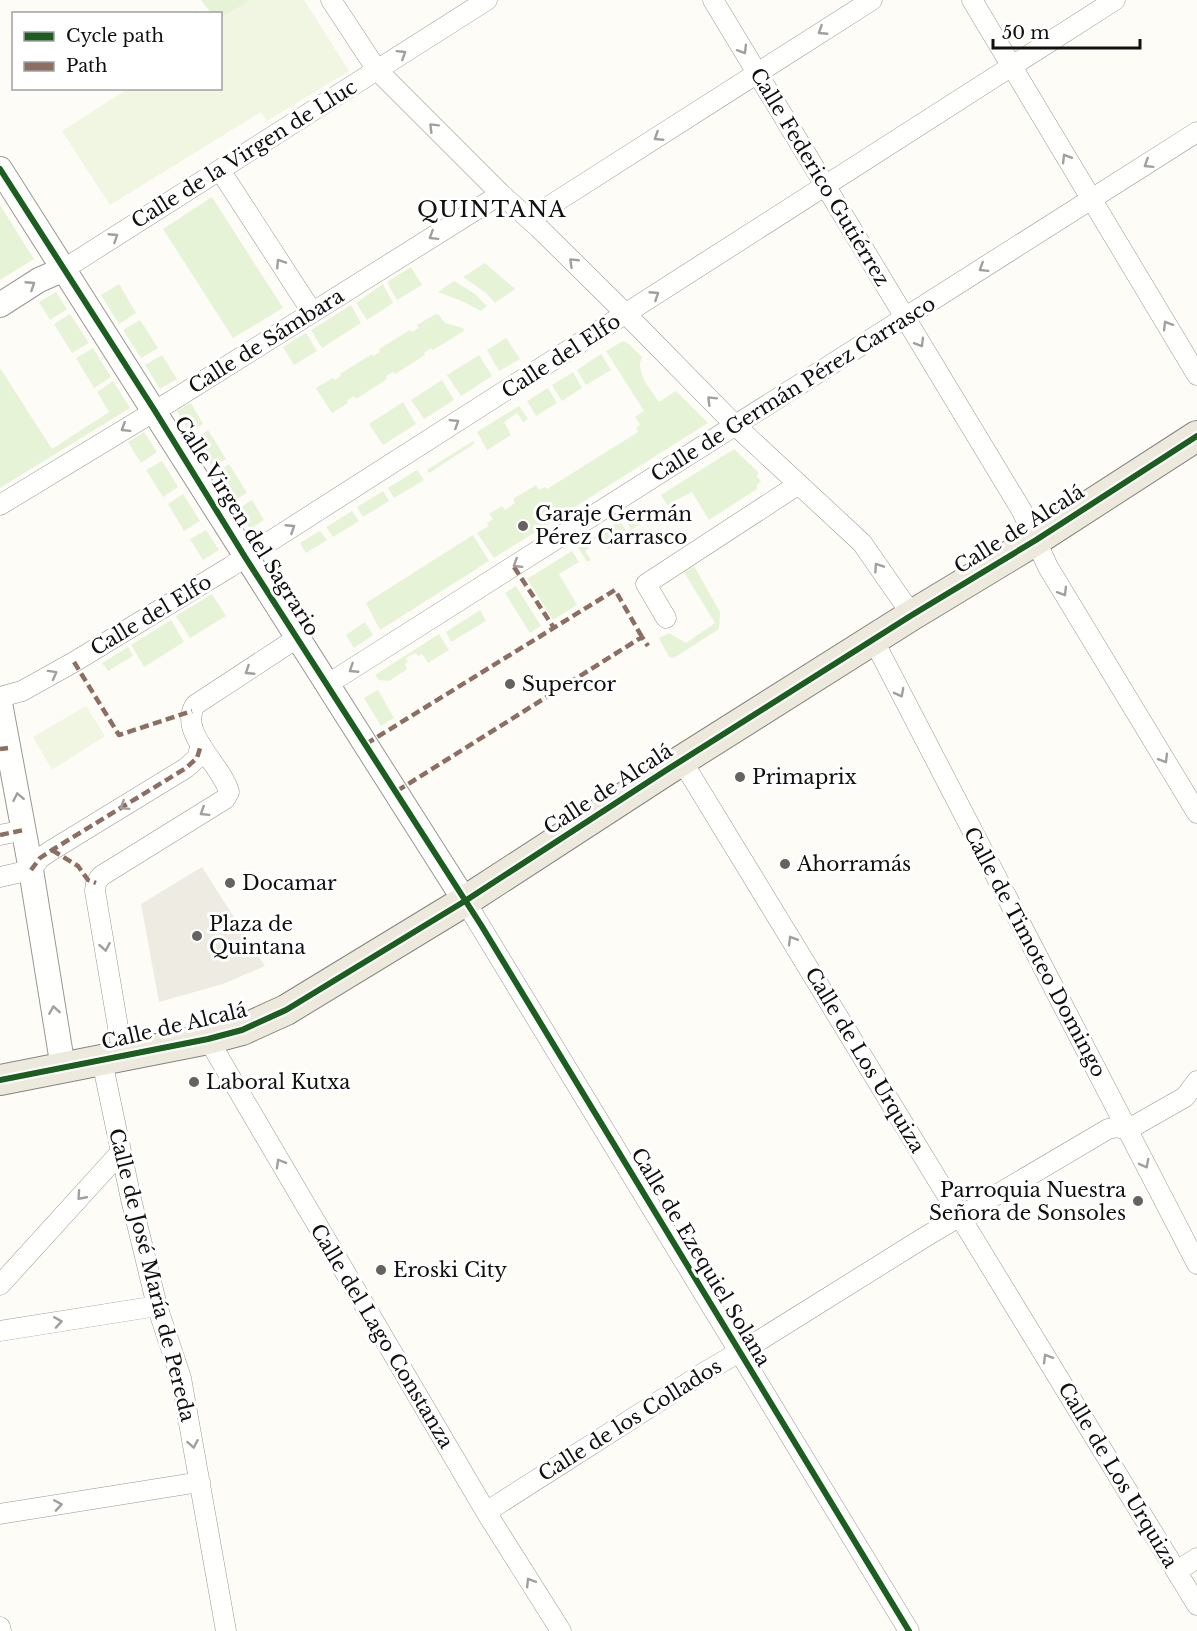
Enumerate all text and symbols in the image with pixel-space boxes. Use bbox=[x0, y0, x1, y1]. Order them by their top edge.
legend bbox=[12, 12, 222, 90]
scale bar bbox=[993, 12, 1140, 50]
text: 50 m bbox=[1002, 22, 1050, 44]
one-way arrow bbox=[818, 24, 829, 35]
text: Cycle path bbox=[66, 25, 164, 47]
one-way arrow bbox=[736, 44, 748, 54]
one-way arrow bbox=[396, 49, 406, 61]
text: Path bbox=[66, 55, 107, 77]
street label: Calle Federico Gutiérrez bbox=[745, 64, 895, 290]
street label: Calle de la Virgen de Lluc bbox=[127, 75, 361, 233]
one-way arrow bbox=[429, 123, 440, 133]
one-way arrow bbox=[654, 129, 664, 141]
one-way arrow bbox=[1061, 154, 1073, 164]
one-way arrow bbox=[1143, 156, 1154, 167]
district label: QUINTANA bbox=[417, 196, 567, 223]
one-way arrow bbox=[429, 229, 439, 241]
one-way arrow bbox=[108, 233, 118, 245]
one-way arrow bbox=[570, 258, 580, 269]
one-way arrow bbox=[276, 259, 287, 270]
one-way arrow bbox=[979, 261, 989, 273]
one-way arrow bbox=[24, 281, 35, 292]
street label: Calle de Sámbara bbox=[184, 283, 349, 398]
street label: Calle de Germán Pérez Carrasco bbox=[646, 291, 940, 487]
one-way arrow bbox=[649, 291, 659, 303]
street label: Calle del Elfo bbox=[497, 309, 625, 403]
one-way arrow bbox=[1162, 321, 1174, 331]
one-way arrow bbox=[913, 337, 925, 347]
one-way arrow bbox=[707, 397, 718, 408]
street label: Calle Virgen del Sagrario bbox=[169, 412, 325, 640]
one-way arrow bbox=[449, 420, 460, 431]
one-way arrow bbox=[121, 421, 132, 432]
street label: Calle de Alcalá bbox=[950, 479, 1089, 579]
place label: Garaje Germán Pérez Carrasco bbox=[535, 502, 692, 549]
marker: Garaje Germán Pérez Carrasco bbox=[516, 519, 530, 533]
one-way arrow bbox=[284, 524, 295, 535]
one-way arrow bbox=[513, 557, 523, 569]
one-way arrow bbox=[874, 563, 885, 574]
street label: Calle del Elfo bbox=[86, 570, 216, 660]
one-way arrow bbox=[1056, 586, 1068, 596]
one-way arrow bbox=[348, 662, 359, 673]
one-way arrow bbox=[244, 663, 255, 674]
one-way arrow bbox=[47, 670, 57, 681]
place label: Supercor bbox=[522, 672, 616, 696]
marker: Supercor bbox=[503, 677, 517, 691]
one-way arrow bbox=[893, 687, 904, 697]
street label: Calle de Alcalá bbox=[539, 738, 678, 840]
one-way arrow bbox=[1157, 753, 1169, 763]
place label: Primaprix bbox=[752, 765, 857, 789]
marker: Primaprix bbox=[733, 770, 747, 784]
one-way arrow bbox=[12, 793, 24, 802]
one-way arrow bbox=[120, 799, 131, 810]
one-way arrow bbox=[200, 804, 210, 816]
street label: Calle de Timoteo Domingo bbox=[959, 823, 1111, 1081]
place label: Ahorramás bbox=[796, 852, 911, 876]
marker: Ahorramás bbox=[778, 857, 792, 871]
place label: Docamar bbox=[242, 871, 337, 895]
marker: Docamar bbox=[223, 876, 237, 890]
place label: Plaza de Quintana bbox=[209, 912, 306, 959]
marker: Plaza de Quintana bbox=[190, 929, 204, 943]
one-way arrow bbox=[787, 936, 799, 946]
one-way arrow bbox=[98, 943, 110, 952]
street label: Calle de Los Urquiza bbox=[800, 963, 930, 1158]
street label: Calle de Alcalá bbox=[99, 997, 250, 1054]
one-way arrow bbox=[48, 1006, 61, 1016]
place label: Laboral Kutxa bbox=[206, 1070, 351, 1094]
marker: Laboral Kutxa bbox=[187, 1075, 201, 1089]
street label: Calle de José María de Pereda bbox=[104, 1126, 200, 1425]
street label: Calle de Ezequiel Solana bbox=[626, 1143, 776, 1371]
one-way arrow bbox=[1138, 1158, 1149, 1168]
one-way arrow bbox=[276, 1159, 288, 1169]
place label: Parroquia Nuestra Señora de Sonsoles bbox=[929, 1178, 1127, 1225]
one-way arrow bbox=[77, 1190, 88, 1200]
marker: Parroquia Nuestra Señora de Sonsoles bbox=[1131, 1194, 1145, 1208]
street label: Calle del Lago Constanza bbox=[305, 1219, 459, 1453]
place label: Eroski City bbox=[393, 1258, 507, 1282]
marker: Eroski City bbox=[374, 1263, 388, 1277]
one-way arrow bbox=[53, 1316, 62, 1328]
one-way arrow bbox=[1043, 1353, 1054, 1364]
street label: Calle de los Collados bbox=[534, 1354, 726, 1486]
street label: Calle de Los Urquiza bbox=[1053, 1378, 1183, 1573]
one-way arrow bbox=[187, 1439, 199, 1449]
one-way arrow bbox=[53, 1499, 62, 1511]
one-way arrow bbox=[526, 1577, 537, 1588]

